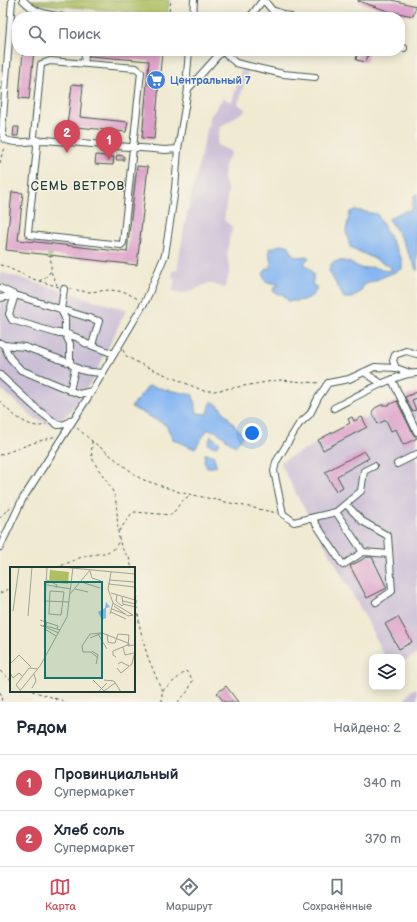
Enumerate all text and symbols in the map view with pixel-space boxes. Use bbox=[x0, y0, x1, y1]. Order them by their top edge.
search box bbox=[12, 12, 405, 56]
icon: search bbox=[26, 23, 48, 45]
text: Поиск bbox=[58, 25, 101, 44]
supermarket icon: Центральный 7 bbox=[145, 69, 167, 91]
place label: Центральный 7 bbox=[170, 74, 251, 87]
pin: 2 bbox=[54, 120, 80, 153]
pin: 1 bbox=[96, 127, 122, 160]
district label: СЕМЬ ВЕТРОВ bbox=[31, 179, 125, 194]
your location bbox=[242, 423, 262, 443]
inset map bbox=[10, 567, 135, 692]
map controls bbox=[369, 654, 405, 690]
button: layers bbox=[369, 654, 405, 690]
text: Рядом bbox=[16, 718, 67, 738]
text: Найдено: 2 bbox=[333, 720, 401, 736]
text: Провинциальный bbox=[54, 765, 178, 784]
text: 1 bbox=[26, 775, 32, 791]
text: 340 m bbox=[363, 775, 401, 791]
text: Супермаркет bbox=[54, 784, 135, 800]
text: Хлеб соль bbox=[54, 821, 124, 840]
text: 2 bbox=[25, 831, 33, 847]
text: 370 m bbox=[365, 831, 401, 847]
text: Супермаркет bbox=[54, 840, 135, 856]
tab: Карта bbox=[45, 876, 76, 913]
tab: Маршрут bbox=[166, 876, 213, 913]
tab: Сохранённые bbox=[303, 876, 372, 913]

